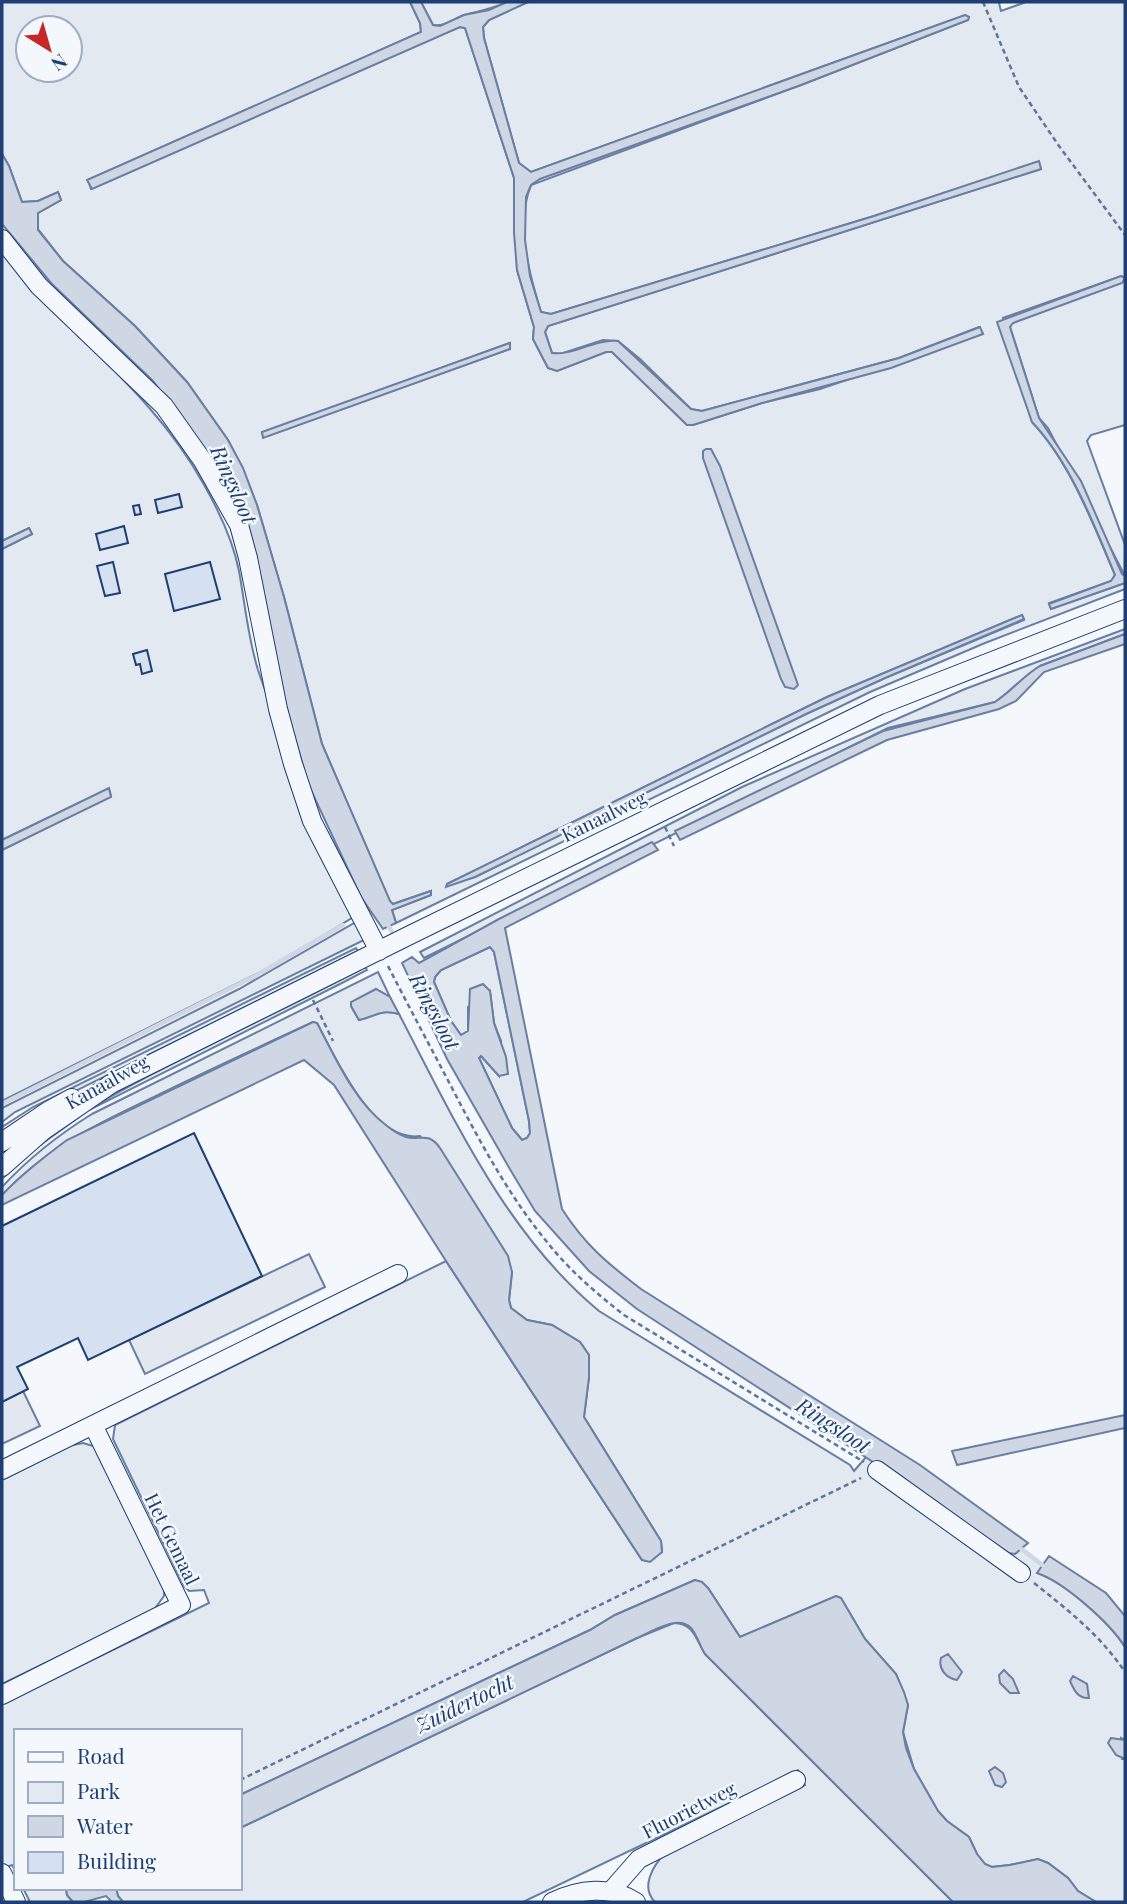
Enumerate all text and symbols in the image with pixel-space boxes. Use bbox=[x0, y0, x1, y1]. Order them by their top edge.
north arrow bbox=[14, 14, 84, 84]
text: N bbox=[46, 49, 73, 78]
water label: Ringsloot bbox=[205, 440, 265, 529]
street label: Kanaalweg bbox=[557, 783, 650, 847]
water label: Ringsloot bbox=[403, 967, 468, 1055]
street label: Kanaalweg bbox=[60, 1048, 153, 1115]
water label: Ringsloot bbox=[791, 1389, 877, 1459]
street label: Het Gemaal bbox=[140, 1488, 207, 1589]
water label: Zuidertocht bbox=[409, 1666, 519, 1738]
legend bbox=[14, 1729, 242, 1890]
text: Road bbox=[77, 1741, 125, 1769]
street label: Fluorietweg bbox=[637, 1774, 740, 1844]
text: Park bbox=[77, 1776, 121, 1804]
text: Water bbox=[76, 1811, 133, 1839]
text: Building bbox=[77, 1846, 156, 1874]

